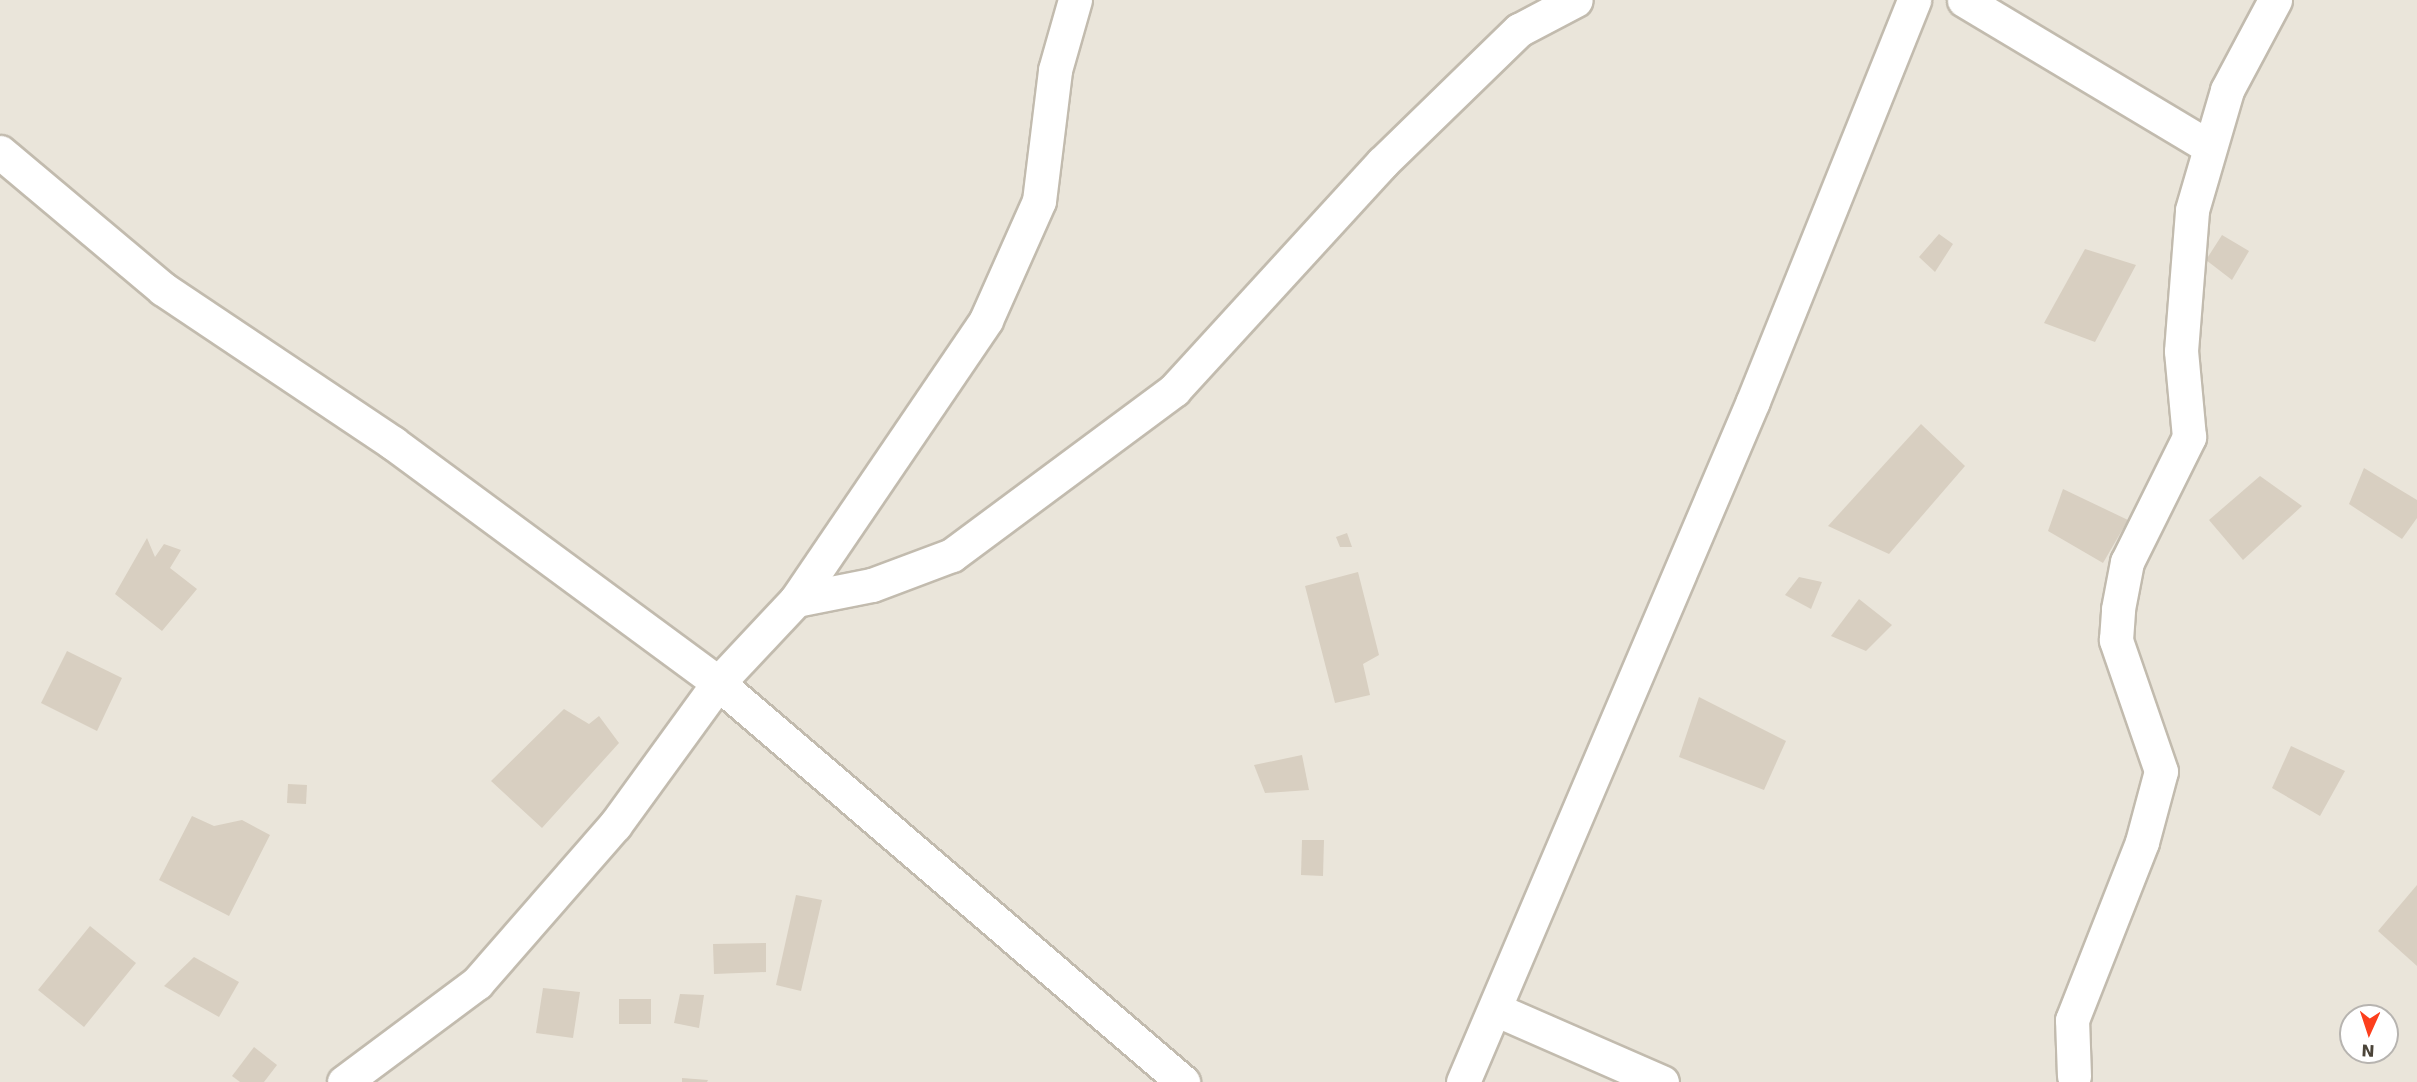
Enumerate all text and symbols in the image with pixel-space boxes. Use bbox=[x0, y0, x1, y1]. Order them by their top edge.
north arrow bbox=[2339, 1004, 2399, 1064]
text: N bbox=[2361, 1041, 2375, 1060]

